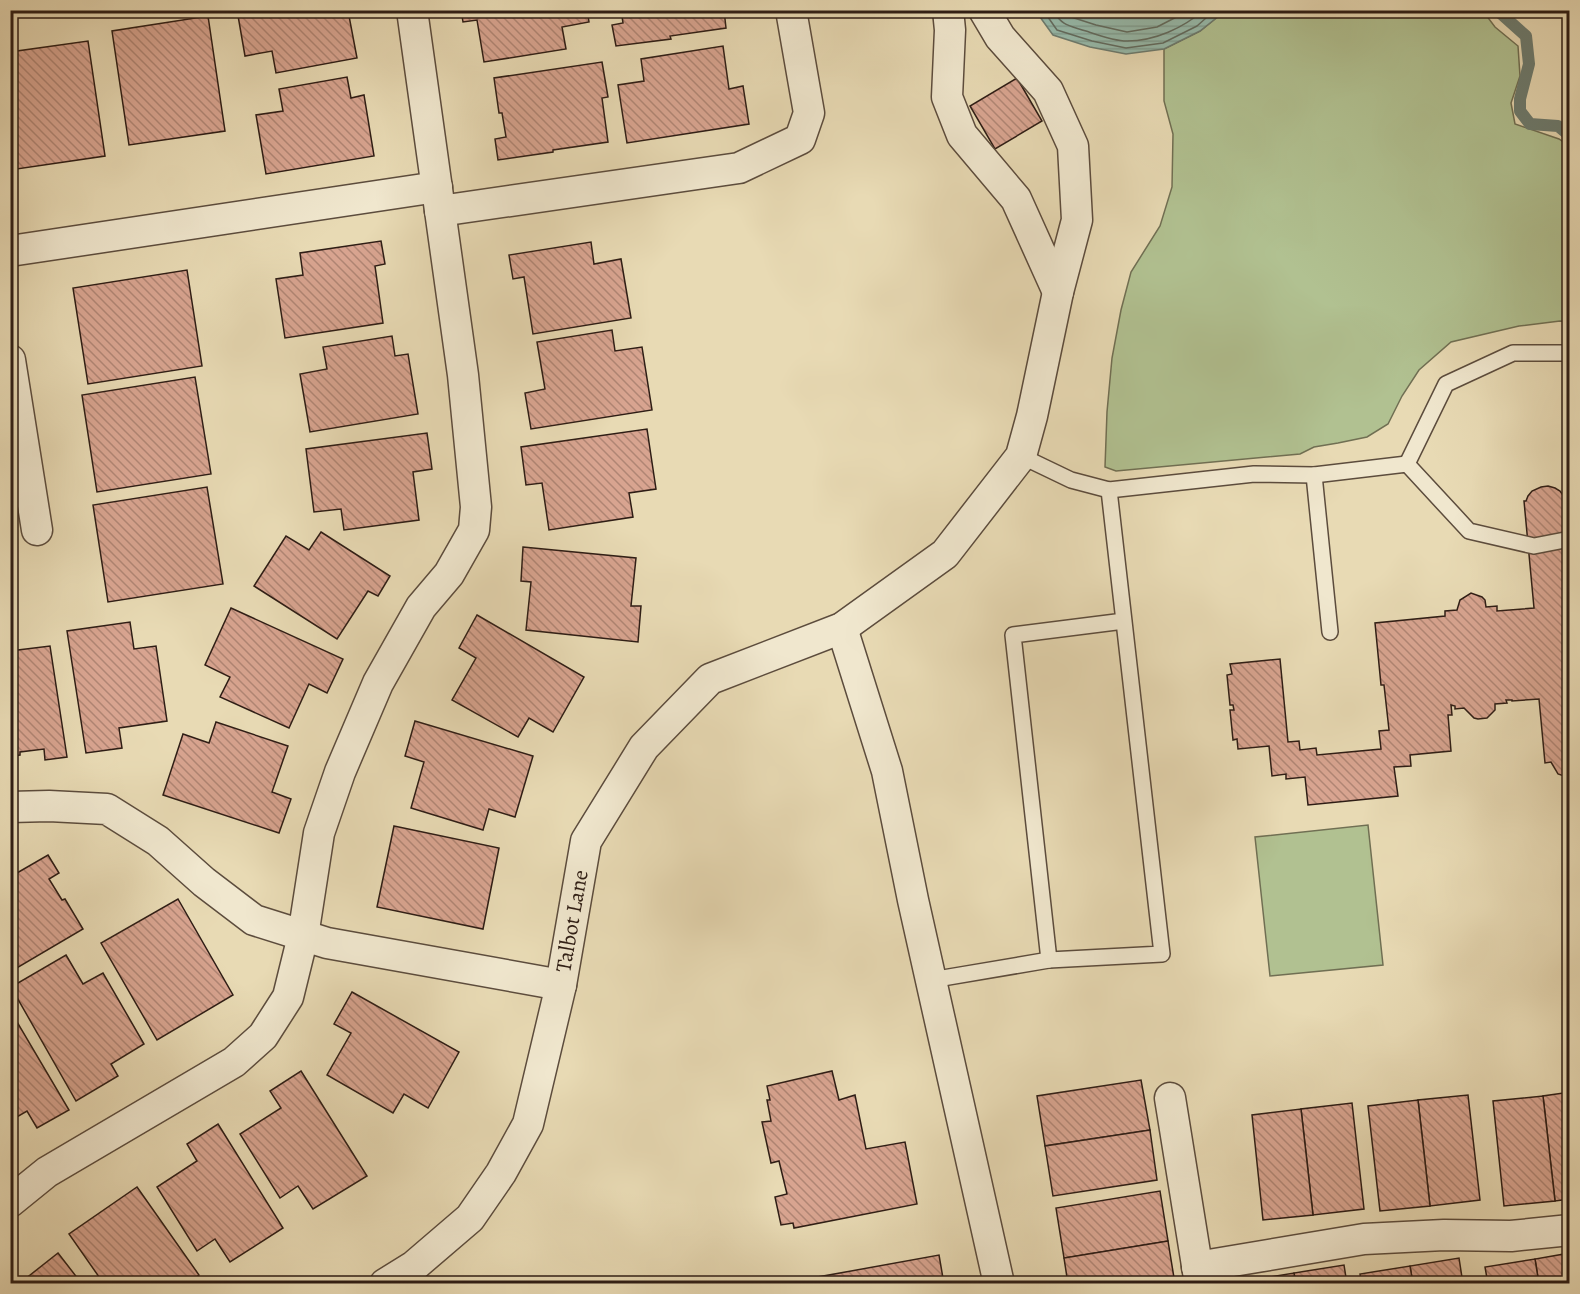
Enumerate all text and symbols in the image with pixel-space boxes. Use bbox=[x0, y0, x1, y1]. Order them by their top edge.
street label: Talbot Lane bbox=[548, 867, 596, 975]

